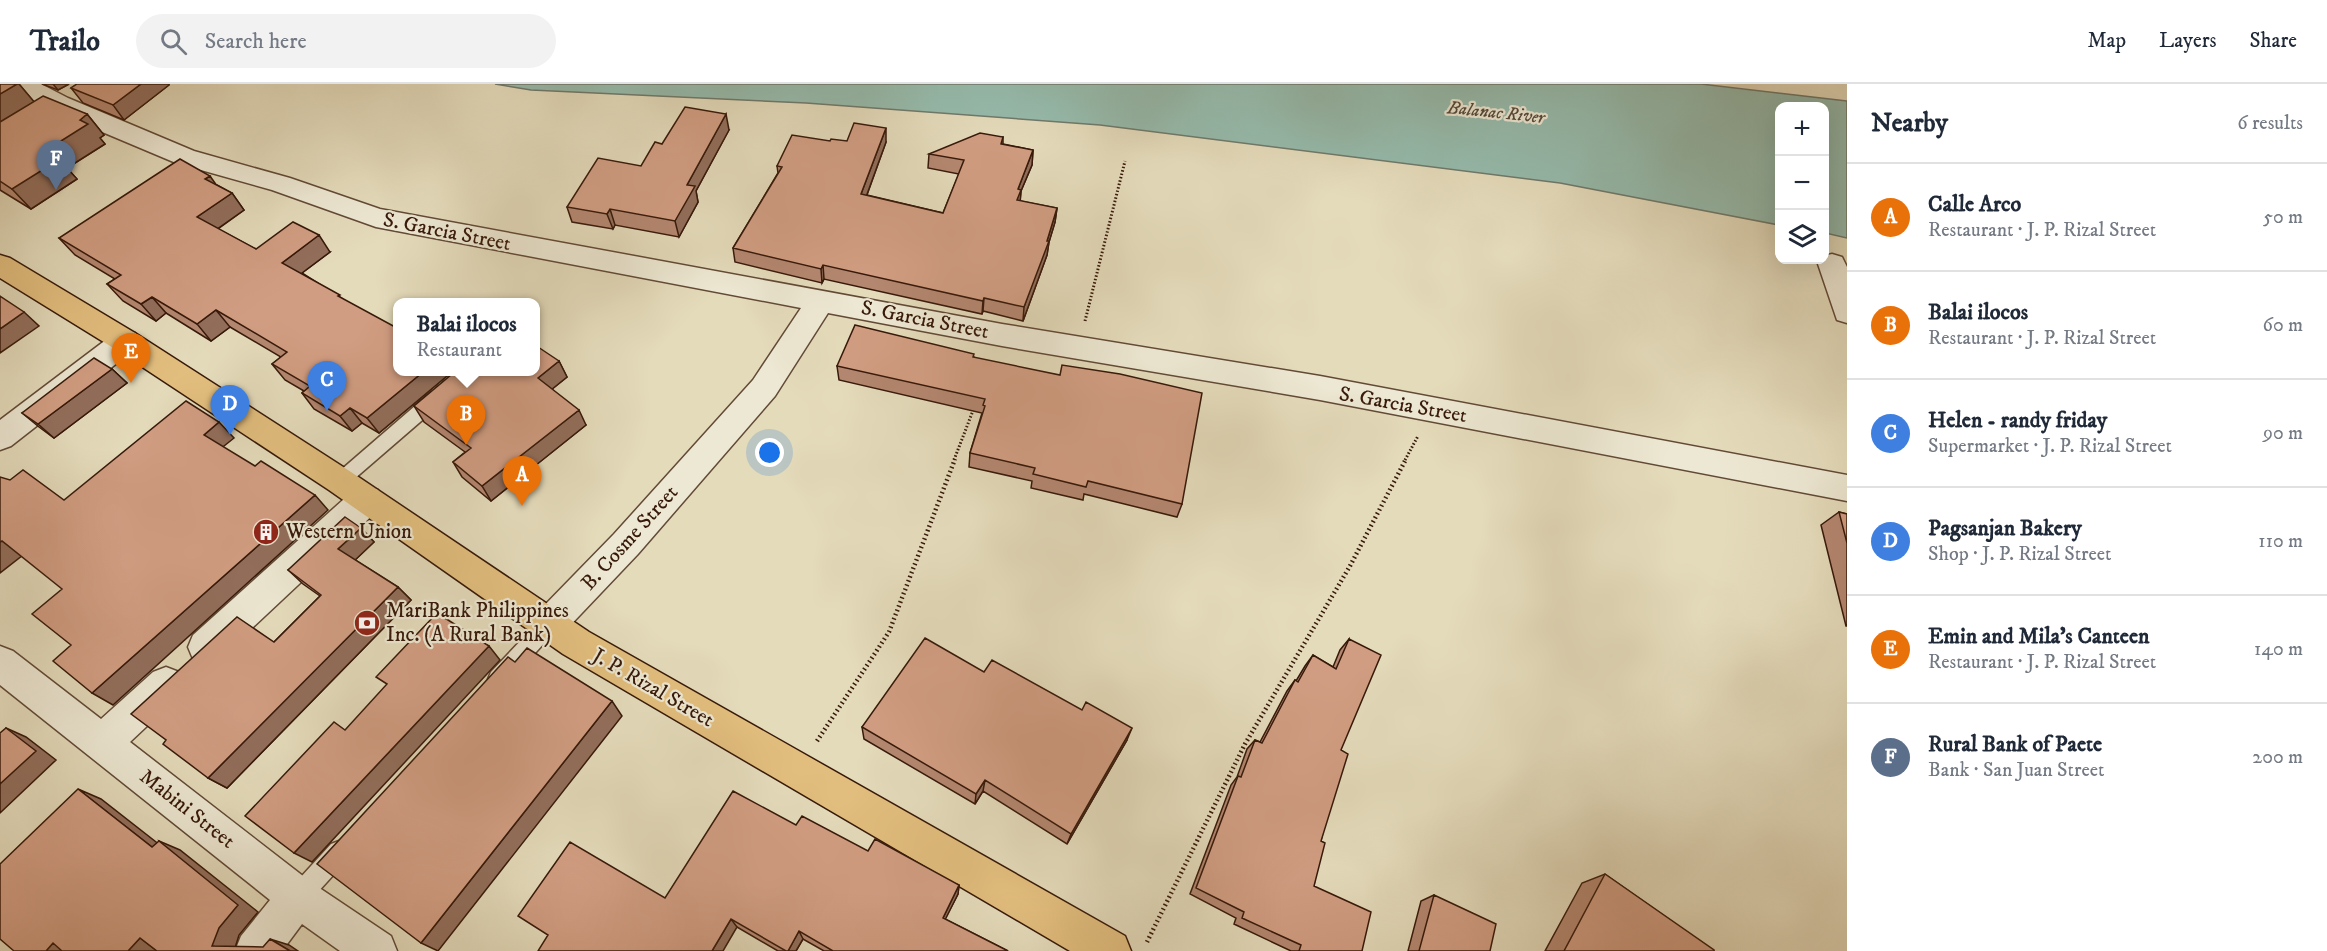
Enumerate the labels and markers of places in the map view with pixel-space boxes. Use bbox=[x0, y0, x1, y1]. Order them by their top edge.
pin: F bbox=[36, 141, 76, 190]
pin: E bbox=[112, 334, 150, 383]
pin: C bbox=[308, 362, 346, 411]
pin: D bbox=[210, 386, 250, 435]
pin: B bbox=[446, 396, 486, 445]
pin: A bbox=[502, 456, 542, 506]
building icon: Western Union bbox=[251, 517, 281, 547]
place label: Western Union bbox=[285, 519, 412, 545]
place label: MariBank Philippines Inc. (A Rural Bank) bbox=[386, 598, 569, 648]
bank icon: MariBank Philippines Inc. (A Rural Bank) bbox=[352, 608, 382, 638]

